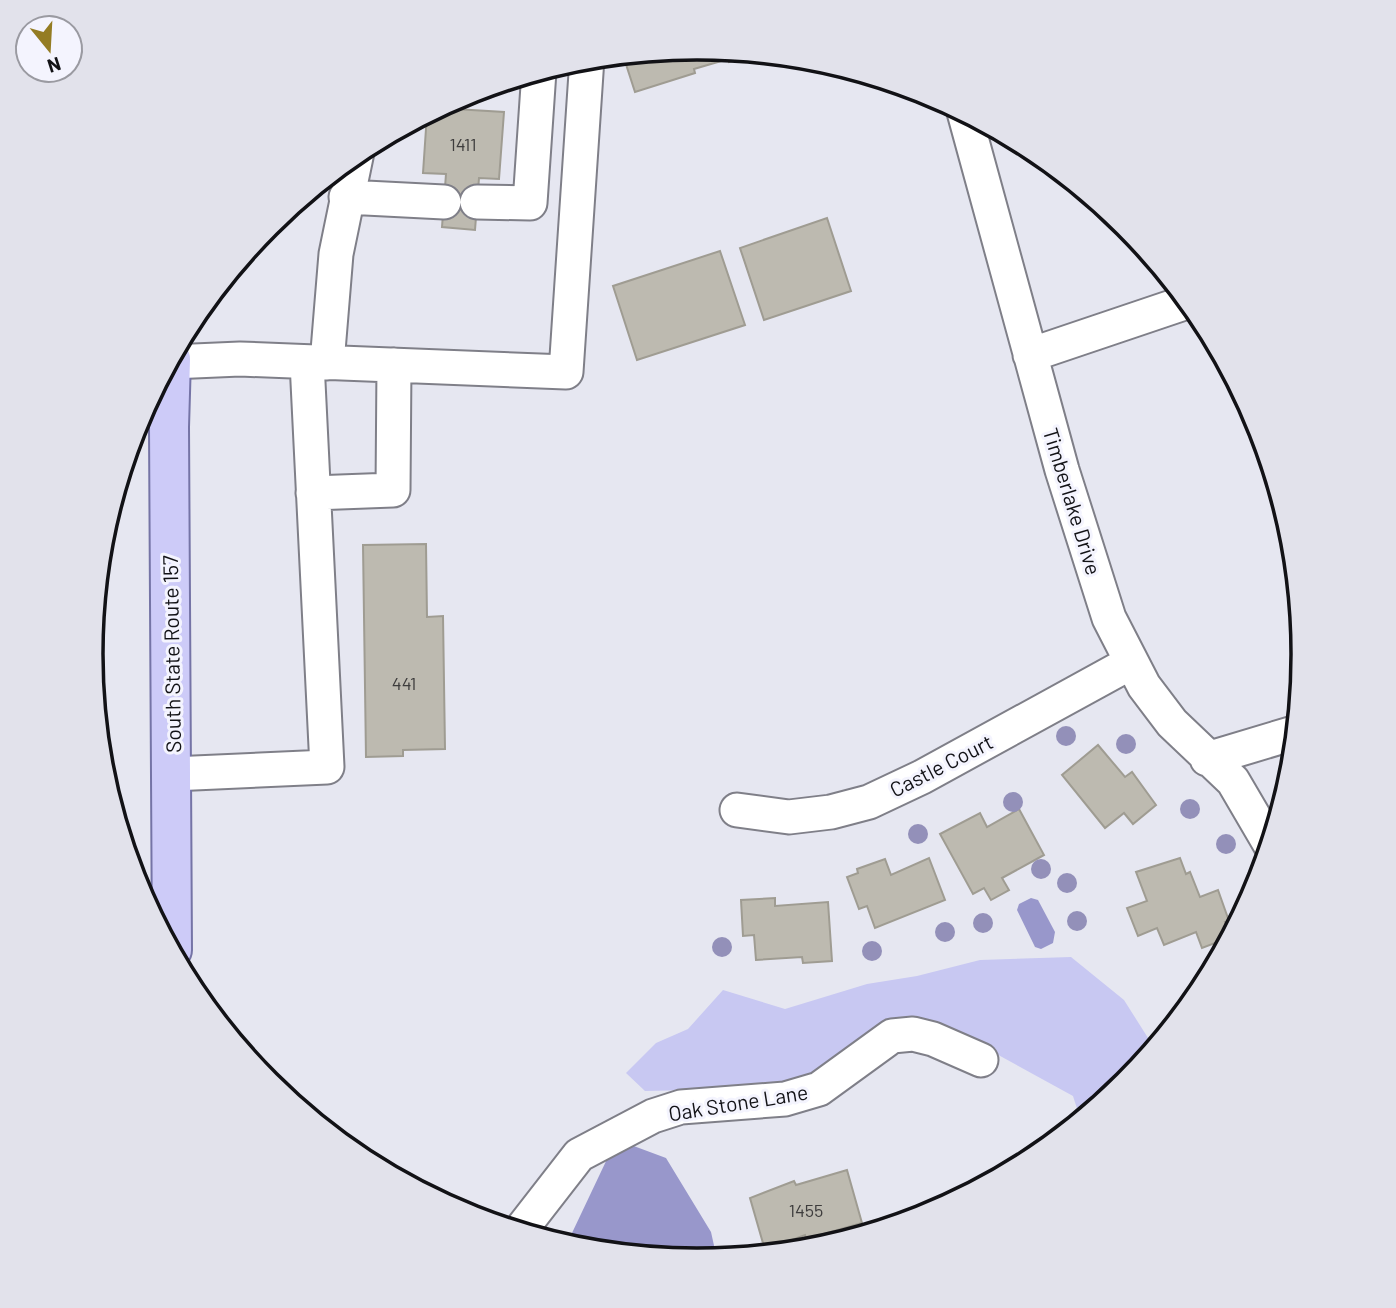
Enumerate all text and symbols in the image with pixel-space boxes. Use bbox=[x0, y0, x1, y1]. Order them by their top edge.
north arrow bbox=[14, 14, 84, 84]
text: N bbox=[45, 53, 64, 79]
house number: 1411 bbox=[449, 133, 477, 155]
street label: Timberlake Drive bbox=[1039, 424, 1107, 578]
street label: South State Route 157 bbox=[157, 555, 185, 753]
house number: 441 bbox=[392, 672, 416, 694]
street label: Castle Court bbox=[885, 728, 997, 802]
street label: Oak Stone Lane bbox=[666, 1079, 810, 1125]
house number: 1455 bbox=[789, 1199, 823, 1221]

